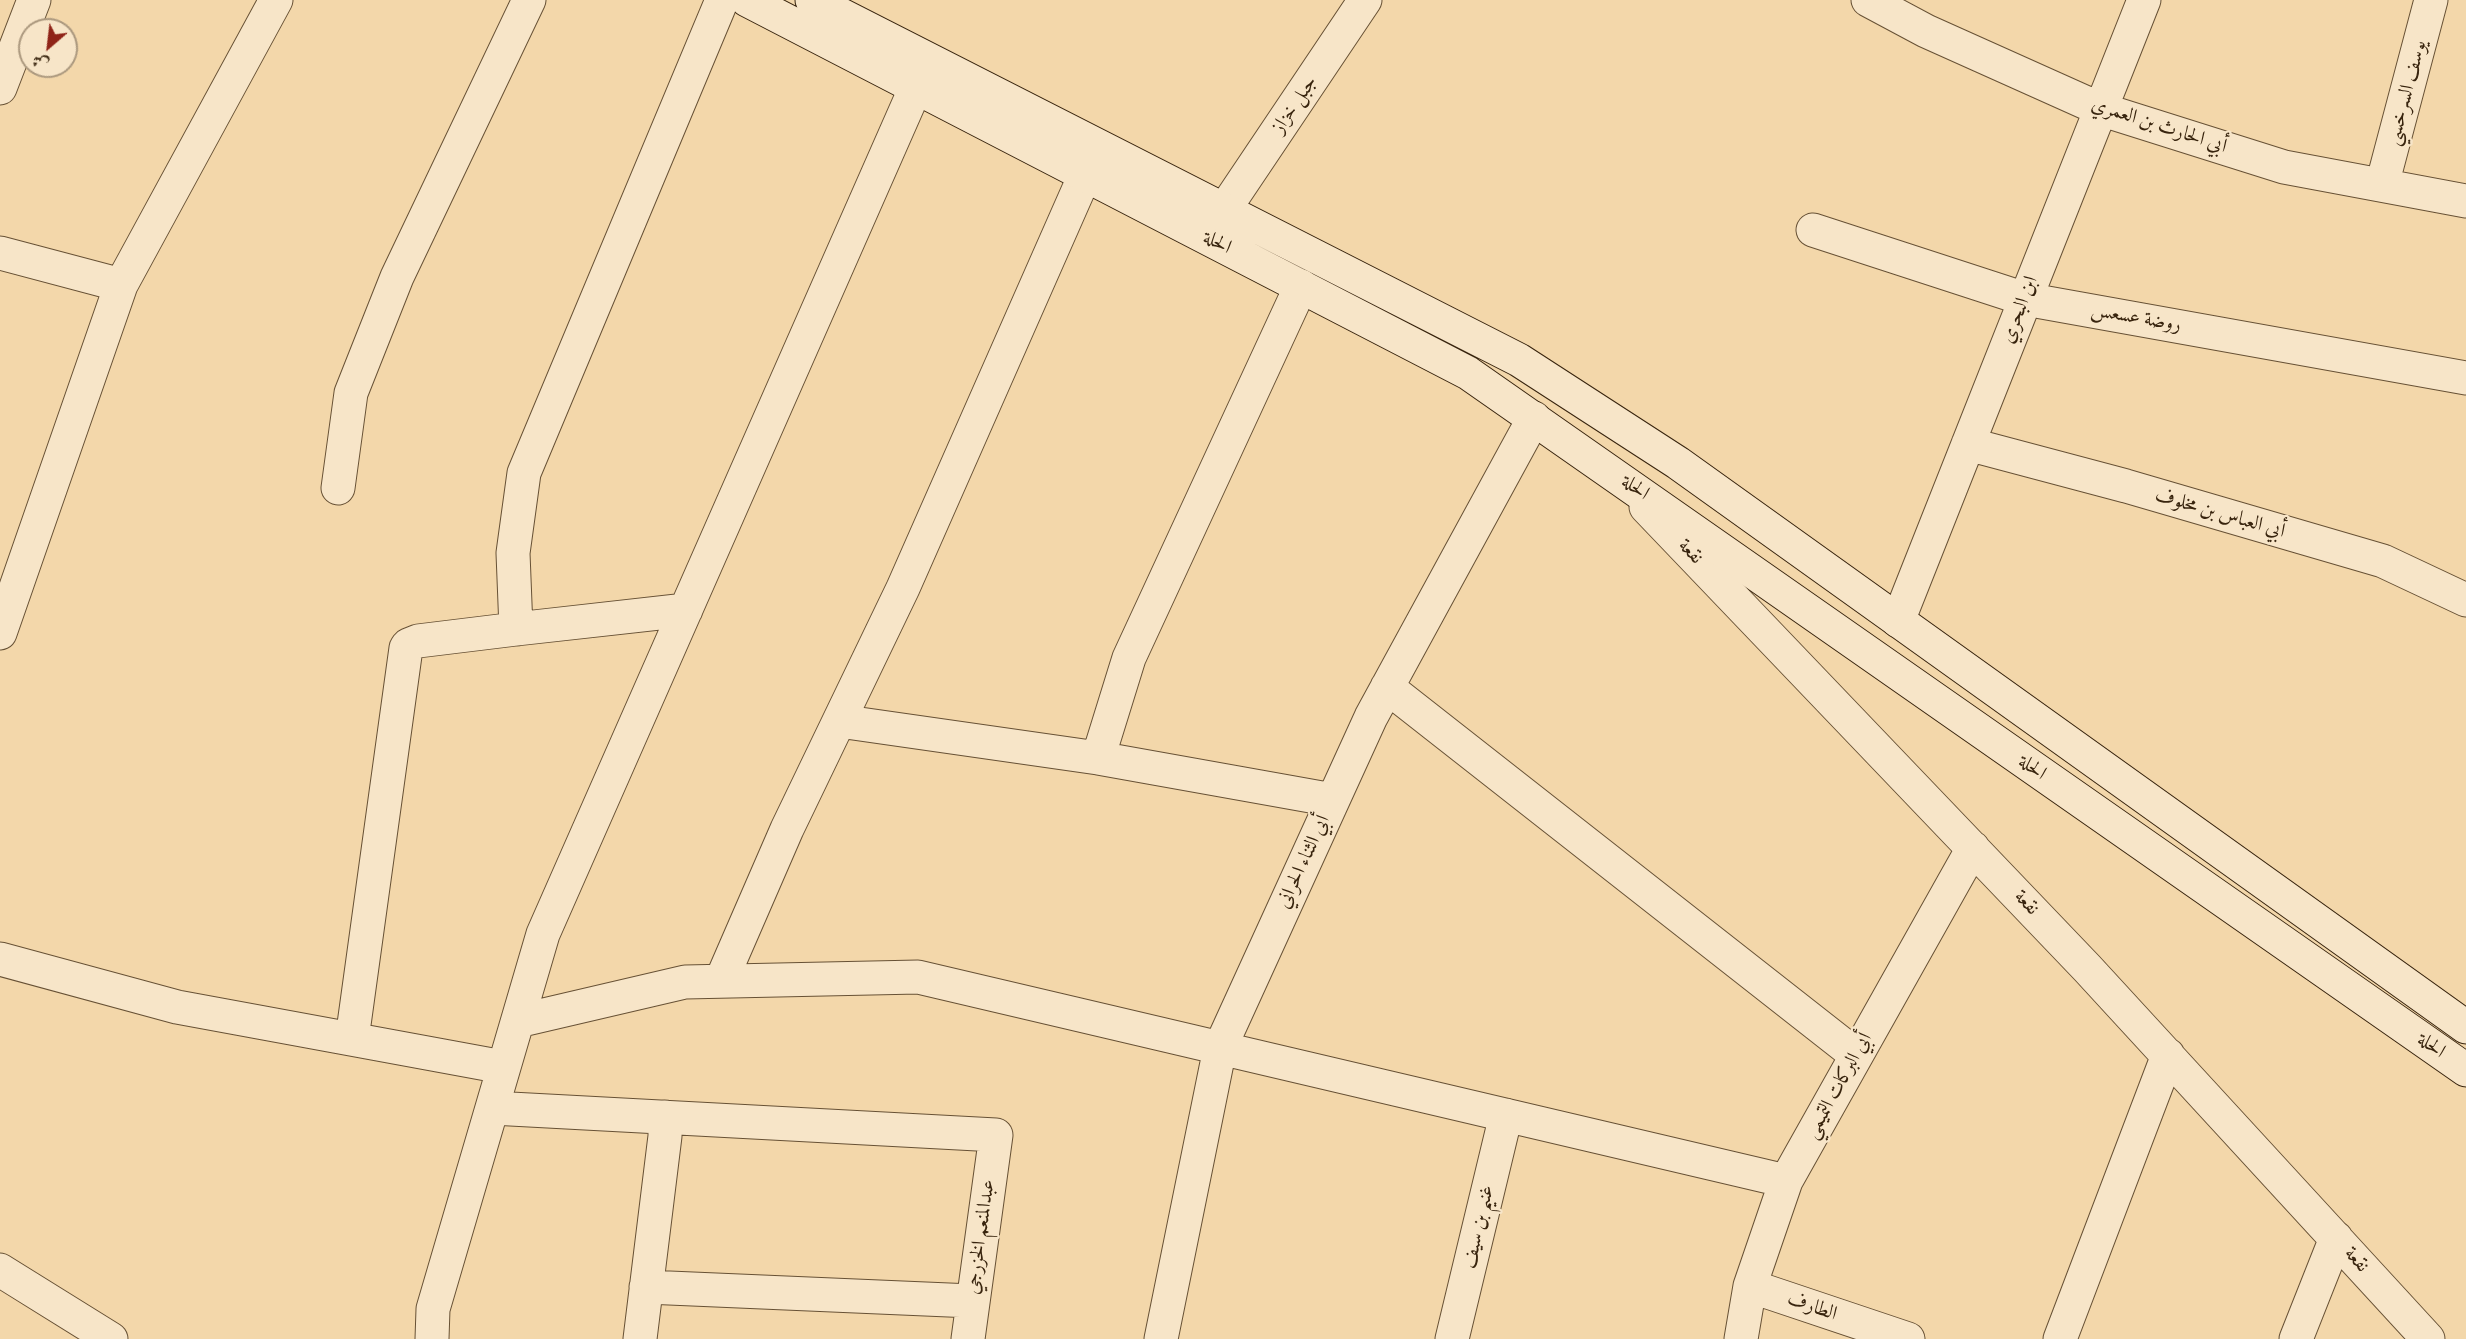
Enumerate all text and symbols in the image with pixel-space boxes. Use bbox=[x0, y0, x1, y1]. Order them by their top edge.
north arrow bbox=[18, 18, 78, 78]
street label: يوسف السرخسي bbox=[2381, 38, 2433, 148]
text: ش bbox=[29, 50, 52, 75]
street label: جبل خزاز bbox=[1267, 71, 1323, 139]
street label: أبي الحارث بن العمري bbox=[2088, 93, 2230, 159]
street label: الحلة bbox=[1199, 226, 1235, 260]
street label: ابن البحري bbox=[1996, 273, 2044, 347]
street label: روضة عسعس bbox=[2089, 298, 2183, 338]
street label: الحلة bbox=[1616, 470, 1654, 506]
street label: أبي العباس بن مخلوف bbox=[2152, 484, 2288, 544]
street label: نقعة bbox=[1672, 534, 1708, 570]
street label: الحلة bbox=[2013, 750, 2051, 786]
street label: أبي الثناء الحراني bbox=[1272, 812, 1336, 912]
street label: نقعة bbox=[2008, 885, 2044, 921]
street label: الحلة bbox=[2412, 1028, 2450, 1064]
street label: أبي البركات التميمي bbox=[1800, 1029, 1878, 1143]
street label: عبدالمنعم الخزرجي bbox=[961, 1178, 1001, 1296]
street label: غنيم بن سيف bbox=[1458, 1183, 1500, 1271]
street label: نقعة bbox=[2338, 1242, 2374, 1278]
street label: الطارف bbox=[1784, 1287, 1840, 1327]

